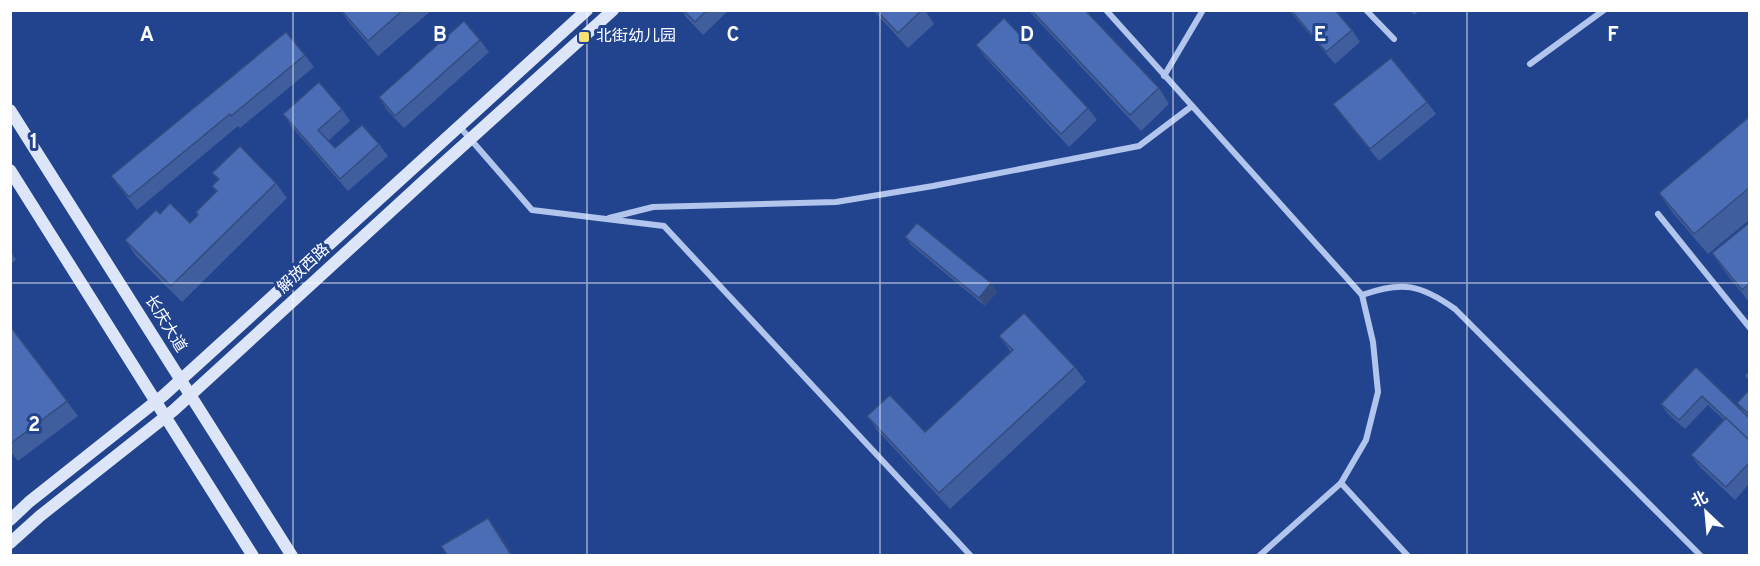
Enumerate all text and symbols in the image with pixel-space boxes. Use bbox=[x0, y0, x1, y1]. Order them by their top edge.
text: A bbox=[140, 23, 154, 49]
text: B bbox=[433, 23, 447, 49]
text: C bbox=[727, 23, 739, 49]
text: D bbox=[1020, 23, 1034, 49]
text: E bbox=[1314, 23, 1326, 49]
text: F bbox=[1607, 23, 1619, 49]
place label: 北街幼儿园 bbox=[596, 27, 676, 47]
marker: 北街幼儿园 bbox=[577, 30, 591, 44]
text: 1 bbox=[30, 130, 38, 156]
street label: 解放西路 bbox=[274, 240, 334, 298]
street label: 长庆大道 bbox=[140, 292, 190, 356]
text: 2 bbox=[28, 413, 40, 439]
north arrow bbox=[1676, 482, 1736, 542]
text: 北 bbox=[1689, 488, 1712, 513]

